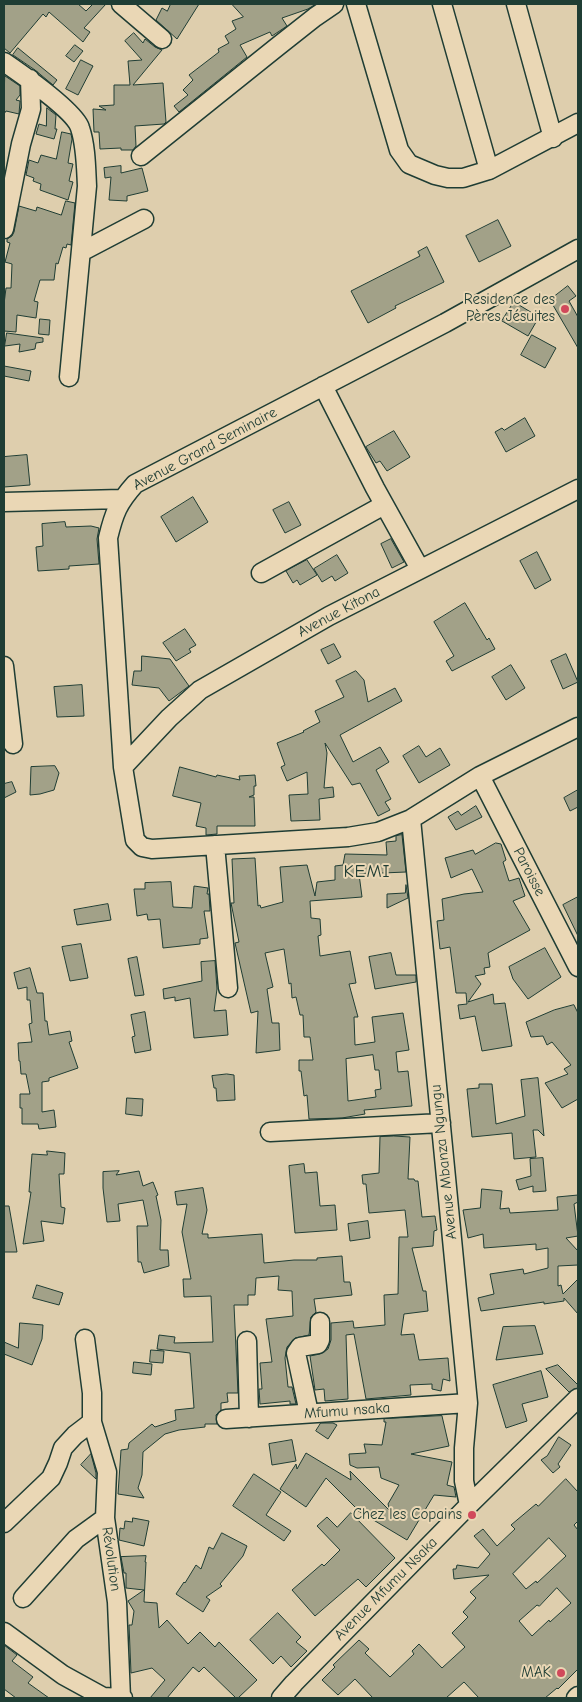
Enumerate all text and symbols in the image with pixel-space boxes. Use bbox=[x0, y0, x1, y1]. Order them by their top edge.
place label: Residence des Pères Jésuites bbox=[464, 291, 555, 326]
marker: Residence des Pères Jésuites bbox=[559, 303, 571, 315]
street label: Avenue Grand Seminaire bbox=[130, 403, 280, 495]
street label: Avenue Kitona bbox=[295, 583, 383, 641]
street label: Paroisse bbox=[509, 845, 549, 899]
district label: KEMI bbox=[343, 861, 391, 883]
street label: Avenue Mbanza Ngungu bbox=[427, 1084, 461, 1240]
street label: Mfumu nsaka bbox=[303, 1399, 391, 1423]
place label: Chez les Copains bbox=[353, 1506, 462, 1524]
marker: Chez les Copains bbox=[466, 1509, 478, 1521]
street label: Révolution bbox=[98, 1526, 124, 1592]
street label: Avenue Mfumu Nsaka bbox=[331, 1534, 441, 1644]
place label: MAK bbox=[521, 1664, 551, 1682]
marker: MAK bbox=[555, 1667, 567, 1679]

